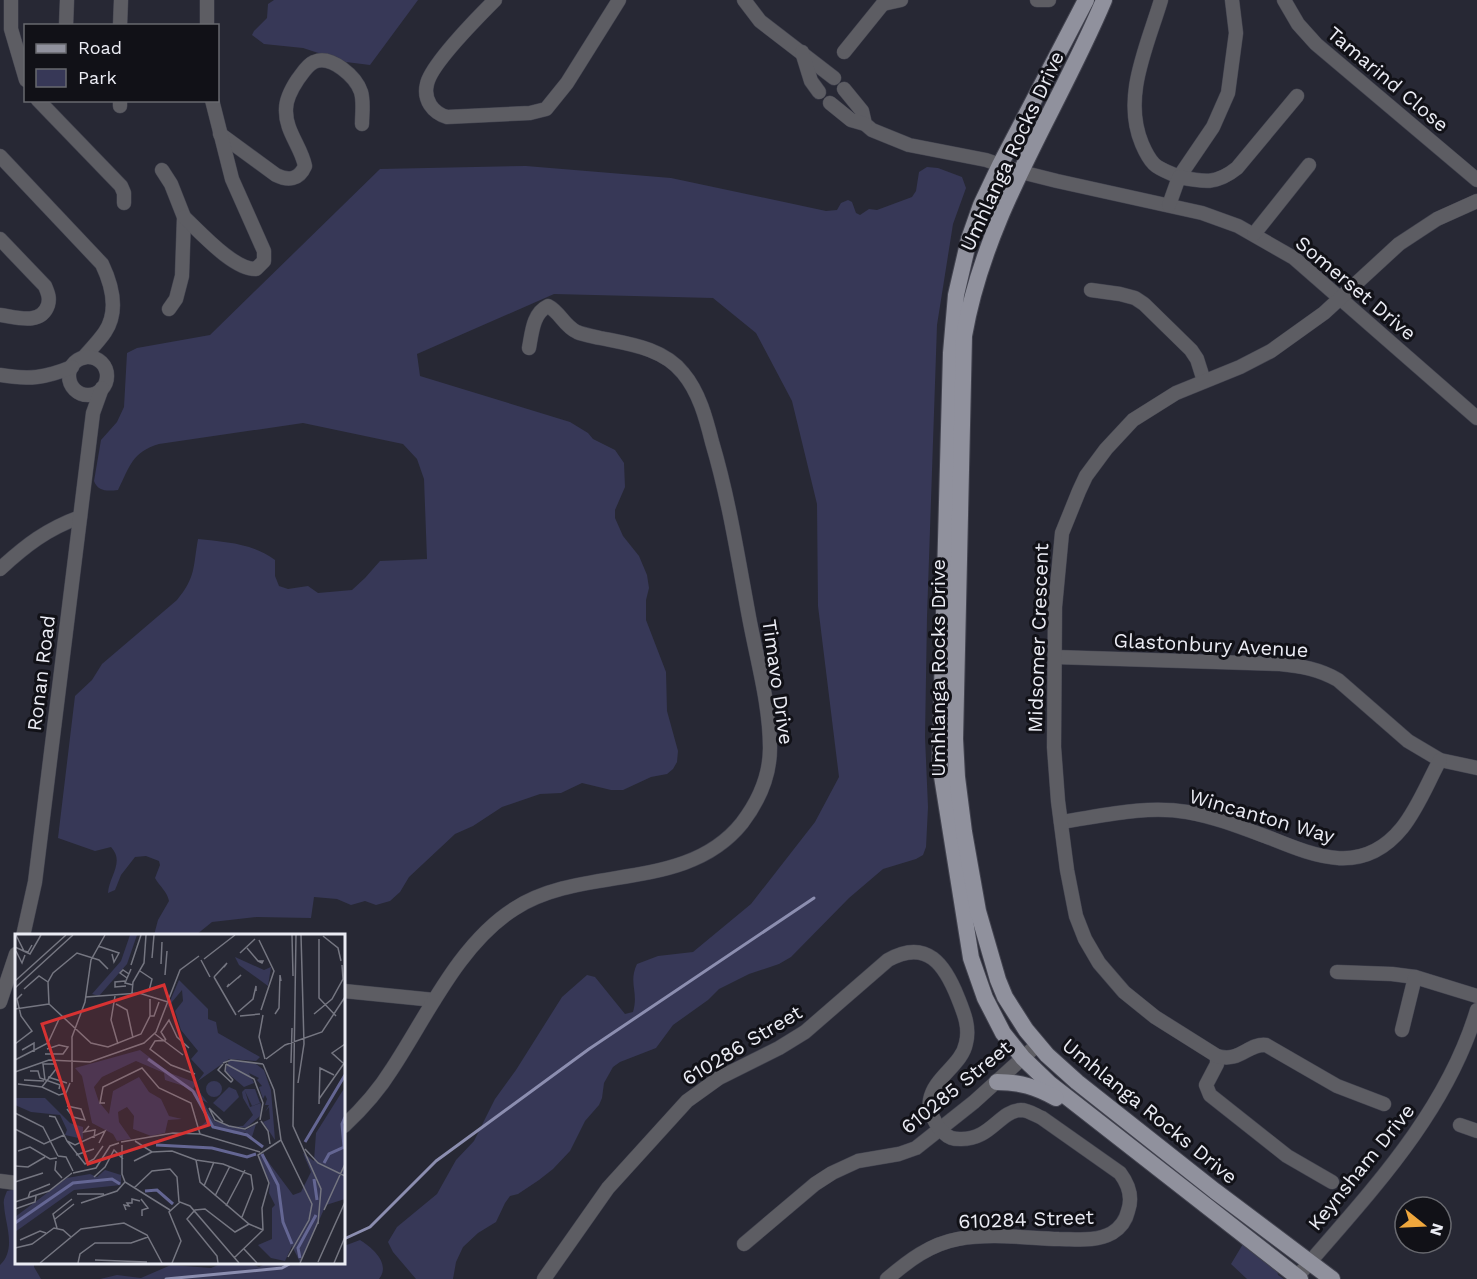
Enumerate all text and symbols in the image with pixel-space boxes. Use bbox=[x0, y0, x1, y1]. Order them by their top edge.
street label: Tamarind Close bbox=[1322, 21, 1454, 137]
legend bbox=[24, 24, 219, 102]
text: Road bbox=[78, 37, 122, 58]
street label: Umhlanga Rocks Drive bbox=[955, 47, 1069, 255]
text: Park bbox=[78, 67, 117, 88]
street label: Somerset Drive bbox=[1291, 231, 1421, 345]
street label: Midsomer Crescent bbox=[1023, 542, 1053, 733]
street label: Umhlanga Rocks Drive bbox=[926, 559, 950, 777]
street label: Ronan Road bbox=[22, 614, 60, 732]
street label: Timavo Drive bbox=[757, 618, 799, 746]
street label: Glastonbury Avenue bbox=[1113, 628, 1309, 662]
street label: Wincanton Way bbox=[1186, 784, 1338, 848]
inset map bbox=[15, 934, 345, 1264]
street label: 610286 Street bbox=[678, 999, 807, 1090]
street label: Umhlanga Rocks Drive bbox=[1058, 1033, 1242, 1189]
street label: 610285 Street bbox=[896, 1035, 1017, 1139]
street label: Keynsham Drive bbox=[1303, 1099, 1419, 1235]
north arrow bbox=[1393, 1195, 1453, 1255]
street label: 610284 Street bbox=[958, 1205, 1095, 1233]
text: N bbox=[1426, 1221, 1448, 1238]

